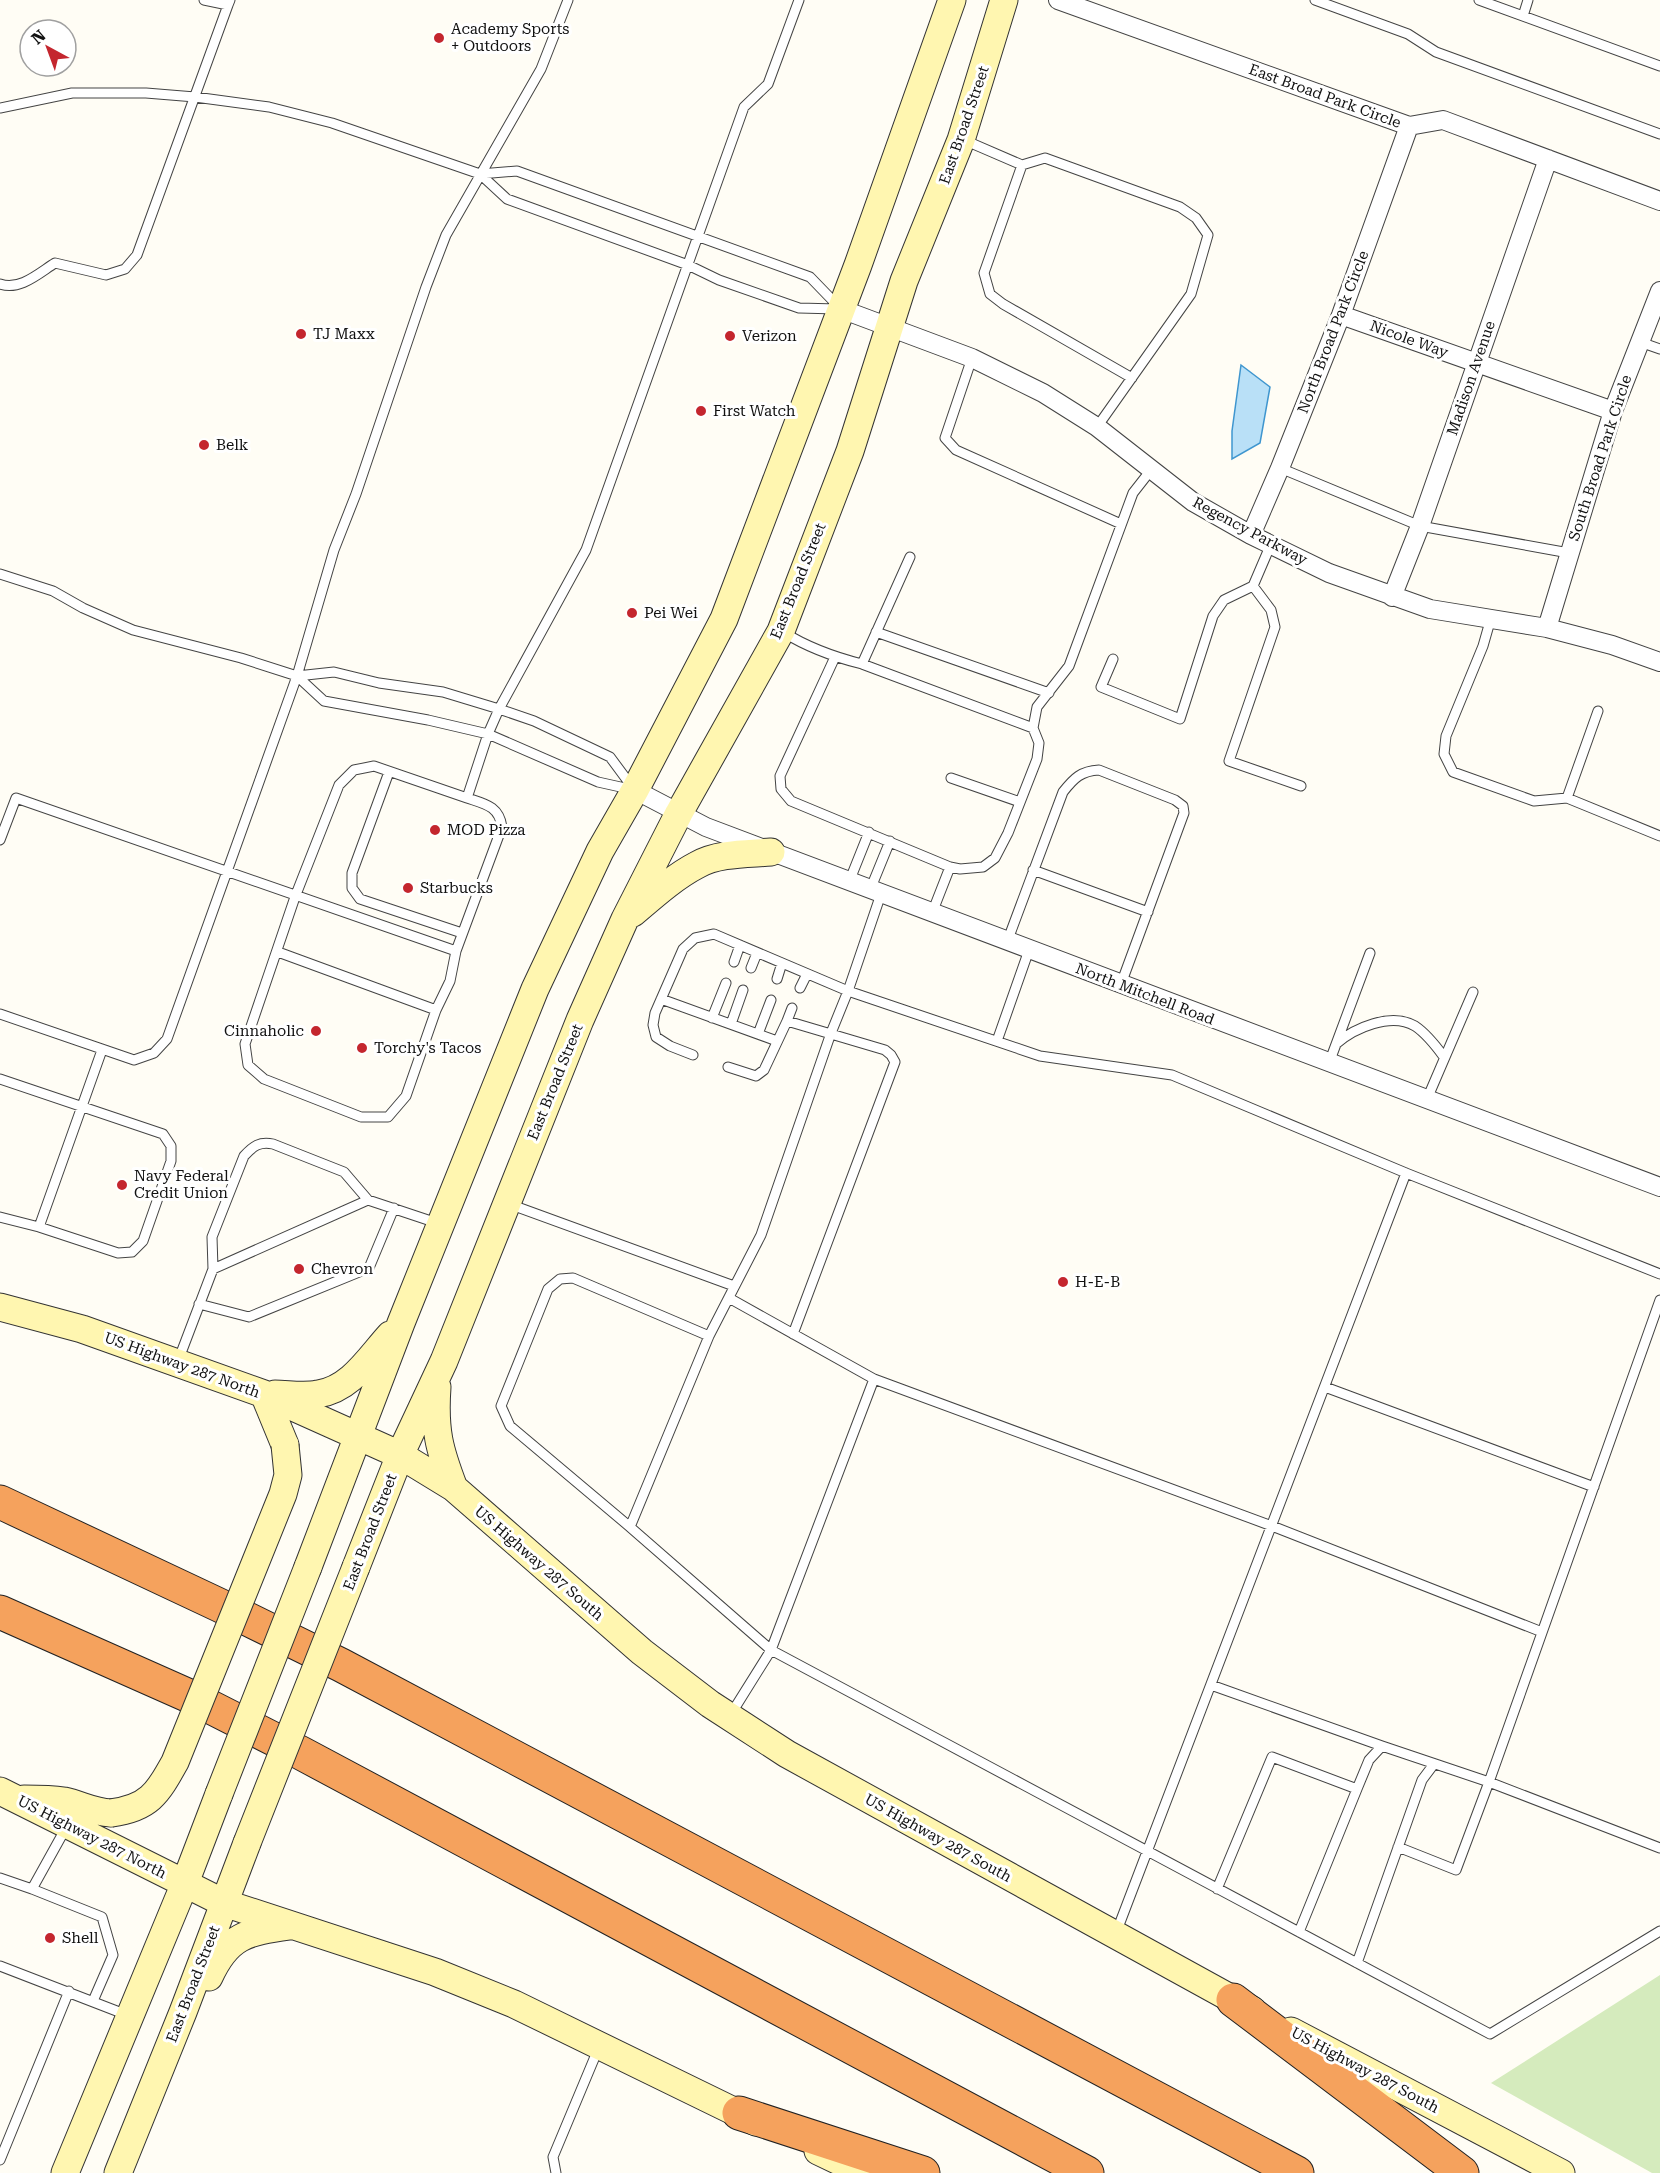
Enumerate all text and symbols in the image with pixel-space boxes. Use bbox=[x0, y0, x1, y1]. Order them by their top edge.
north arrow bbox=[18, 18, 78, 78]
place label: Academy Sports + Outdoors bbox=[451, 20, 569, 55]
text: N bbox=[28, 26, 49, 48]
marker: Academy Sports + Outdoors bbox=[432, 31, 446, 45]
street label: East Broad Park Circle bbox=[1246, 60, 1404, 132]
street label: East Broad Street bbox=[935, 63, 993, 186]
street label: North Broad Park Circle bbox=[1294, 248, 1372, 416]
street label: Nicole Way bbox=[1367, 316, 1451, 362]
street label: Madison Avenue bbox=[1443, 318, 1499, 438]
place label: TJ Maxx bbox=[313, 325, 375, 343]
marker: TJ Maxx bbox=[294, 327, 308, 341]
place label: Verizon bbox=[742, 327, 797, 345]
marker: Verizon bbox=[723, 329, 737, 343]
street label: South Broad Park Circle bbox=[1565, 373, 1635, 543]
place label: First Watch bbox=[713, 402, 796, 420]
marker: First Watch bbox=[694, 404, 708, 418]
place label: Belk bbox=[216, 436, 249, 454]
marker: Belk bbox=[197, 438, 211, 452]
street label: Regency Parkway bbox=[1190, 493, 1311, 569]
street label: East Broad Street bbox=[766, 520, 830, 642]
place label: Pei Wei bbox=[644, 604, 698, 622]
marker: Pei Wei bbox=[625, 606, 639, 620]
place label: MOD Pizza bbox=[447, 821, 525, 839]
marker: MOD Pizza bbox=[428, 823, 442, 837]
place label: Starbucks bbox=[420, 879, 493, 897]
marker: Starbucks bbox=[401, 881, 415, 895]
street label: North Mitchell Road bbox=[1073, 959, 1217, 1029]
street label: East Broad Street bbox=[523, 1021, 587, 1143]
place label: Cinnaholic bbox=[224, 1022, 304, 1040]
marker: Cinnaholic bbox=[309, 1024, 323, 1038]
place label: Torchy's Tacos bbox=[374, 1039, 481, 1057]
marker: Torchy's Tacos bbox=[355, 1041, 369, 1055]
place label: Navy Federal Credit Union bbox=[134, 1167, 229, 1202]
marker: Navy Federal Credit Union bbox=[115, 1178, 129, 1192]
place label: Chevron bbox=[311, 1260, 373, 1278]
marker: Chevron bbox=[292, 1262, 306, 1276]
place label: H-E-B bbox=[1075, 1273, 1120, 1291]
marker: H-E-B bbox=[1056, 1275, 1070, 1289]
street label: US Highway 287 North bbox=[102, 1328, 263, 1402]
street label: East Broad Street bbox=[339, 1471, 401, 1593]
street label: US Highway 287 South bbox=[471, 1502, 608, 1624]
street label: US Highway 287 South bbox=[861, 1790, 1015, 1886]
street label: US Highway 287 North bbox=[15, 1792, 170, 1883]
street label: East Broad Street bbox=[162, 1923, 224, 2045]
place label: Shell bbox=[62, 1929, 99, 1947]
marker: Shell bbox=[43, 1931, 57, 1945]
street label: US Highway 287 South bbox=[1288, 2023, 1443, 2117]

